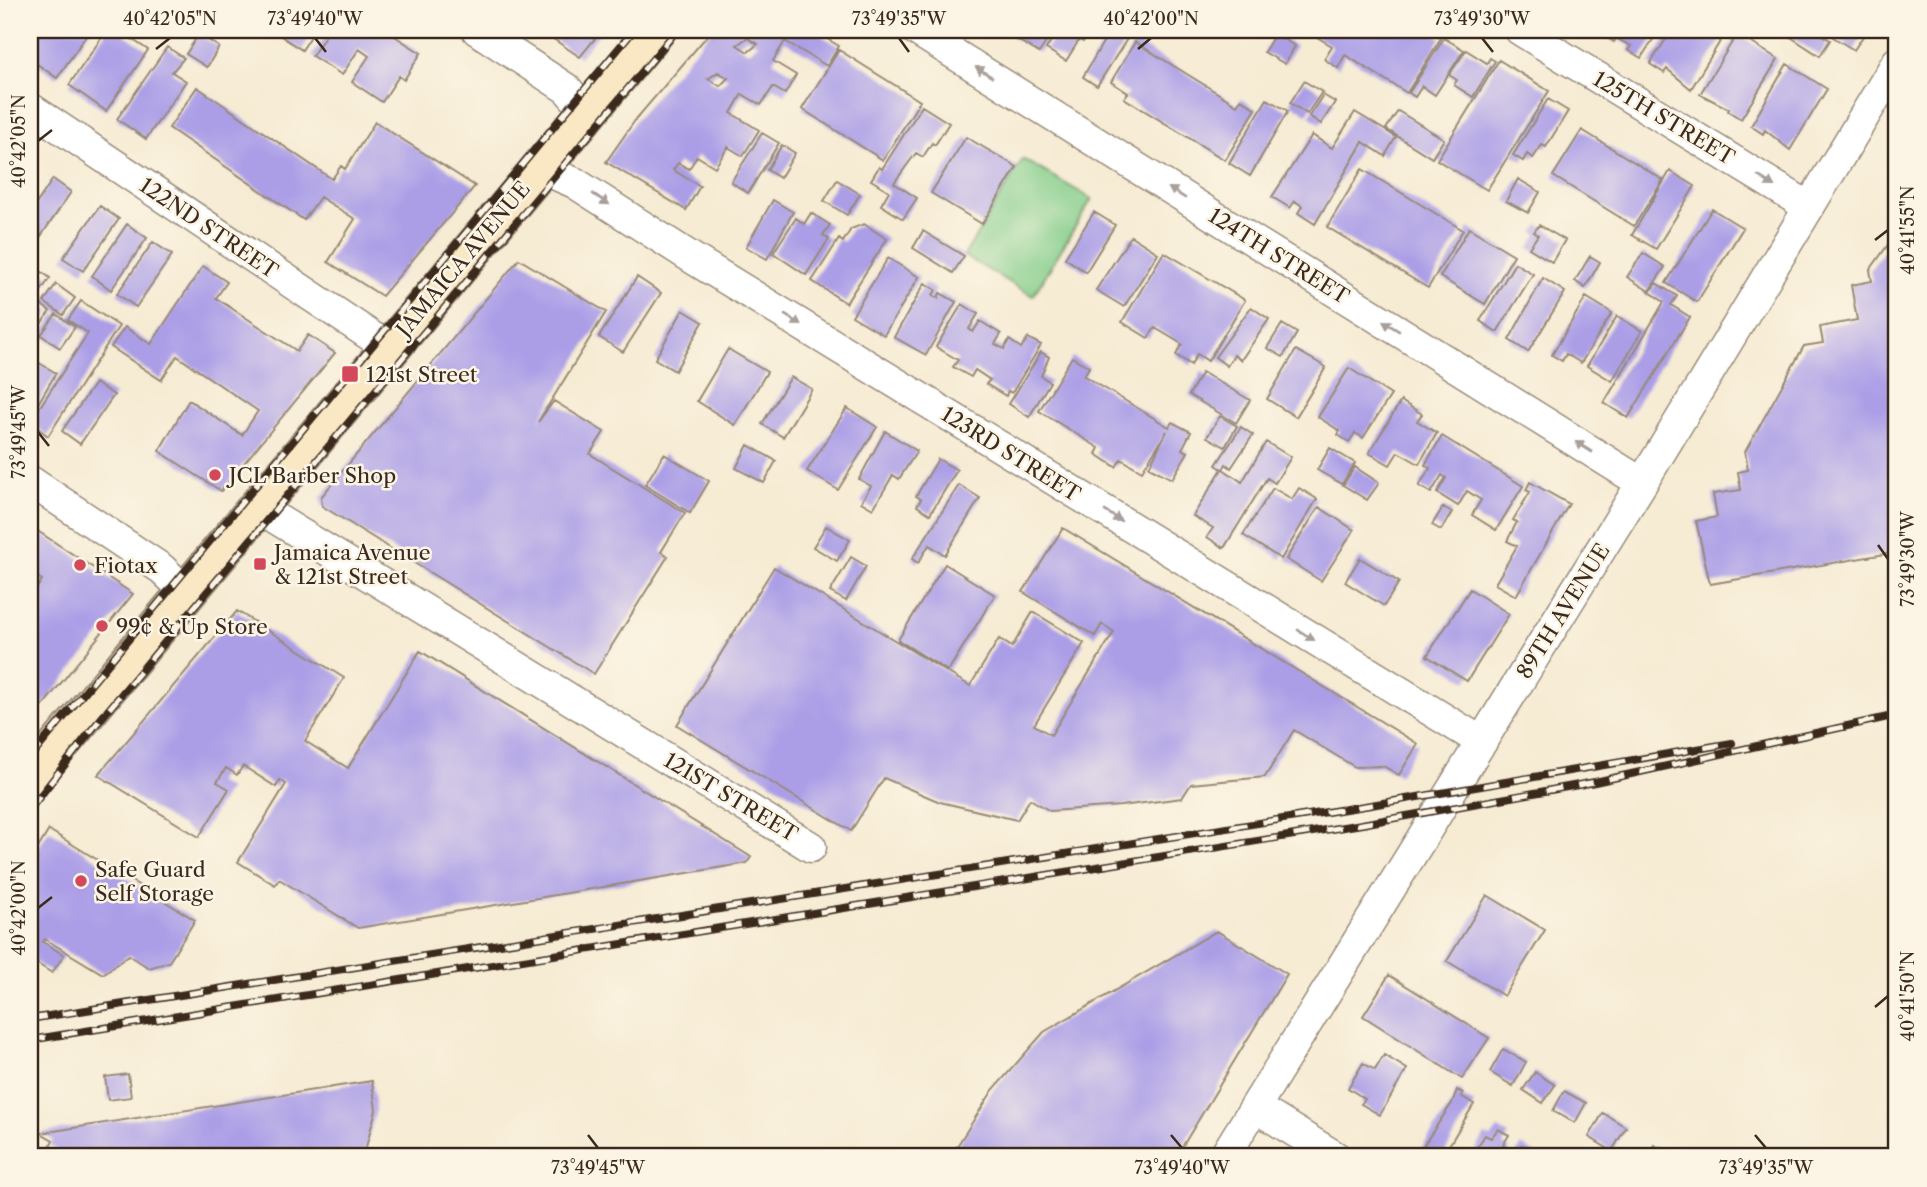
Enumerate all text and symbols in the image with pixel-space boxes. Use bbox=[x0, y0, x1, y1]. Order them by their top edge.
text: 40°42'05"N bbox=[123, 8, 217, 30]
text: 73°49'40"W bbox=[267, 8, 364, 30]
text: 73°49'35"W bbox=[852, 8, 947, 30]
text: 40°42'00"N bbox=[1103, 8, 1199, 30]
text: 73°49'30"W bbox=[1434, 8, 1531, 30]
one-way arrow bbox=[975, 66, 994, 79]
street label: 125TH STREET bbox=[1589, 66, 1739, 170]
text: 40°42'05"N bbox=[8, 94, 30, 188]
street label: 122ND STREET bbox=[135, 173, 283, 284]
one-way arrow bbox=[1756, 174, 1775, 187]
street label: JAMAICA AVENUE bbox=[389, 176, 535, 344]
text: 40°41'55"N bbox=[1897, 185, 1919, 275]
one-way arrow bbox=[1168, 186, 1187, 199]
one-way arrow bbox=[591, 193, 610, 206]
street label: 124TH STREET bbox=[1204, 203, 1354, 309]
one-way arrow bbox=[784, 314, 803, 327]
one-way arrow bbox=[1381, 320, 1401, 333]
place label: 121st Street bbox=[366, 362, 478, 387]
marker: 121st Street bbox=[340, 364, 360, 384]
text: 73°49'45"W bbox=[8, 384, 30, 479]
street label: 123RD STREET bbox=[937, 401, 1085, 507]
one-way arrow bbox=[1574, 440, 1593, 453]
place label: JCL Barber Shop bbox=[226, 463, 396, 488]
marker: JCL Barber Shop bbox=[207, 467, 223, 483]
one-way arrow bbox=[1103, 510, 1122, 522]
text: 73°49'30"W bbox=[1897, 510, 1919, 607]
street label: 89TH AVENUE bbox=[1511, 539, 1615, 683]
place label: Jamaica Avenue & 121st Street bbox=[271, 540, 431, 589]
place label: Fiotax bbox=[94, 553, 158, 578]
marker: Jamaica Avenue & 121st Street bbox=[252, 556, 268, 572]
marker: Fiotax bbox=[72, 557, 88, 573]
place label: 99¢ & Up Store bbox=[116, 614, 268, 639]
marker: 99¢ & Up Store bbox=[94, 618, 110, 634]
one-way arrow bbox=[1297, 629, 1316, 641]
street label: 121ST STREET bbox=[660, 747, 803, 847]
place label: Safe Guard Self Storage bbox=[95, 857, 214, 906]
text: 40°42'00"N bbox=[8, 860, 30, 956]
marker: Safe Guard Self Storage bbox=[73, 873, 89, 889]
text: 40°41'50"N bbox=[1897, 950, 1919, 1041]
text: 73°49'45"W bbox=[551, 1157, 646, 1179]
text: 73°49'40"W bbox=[1134, 1157, 1231, 1179]
text: 73°49'35"W bbox=[1719, 1157, 1814, 1179]

